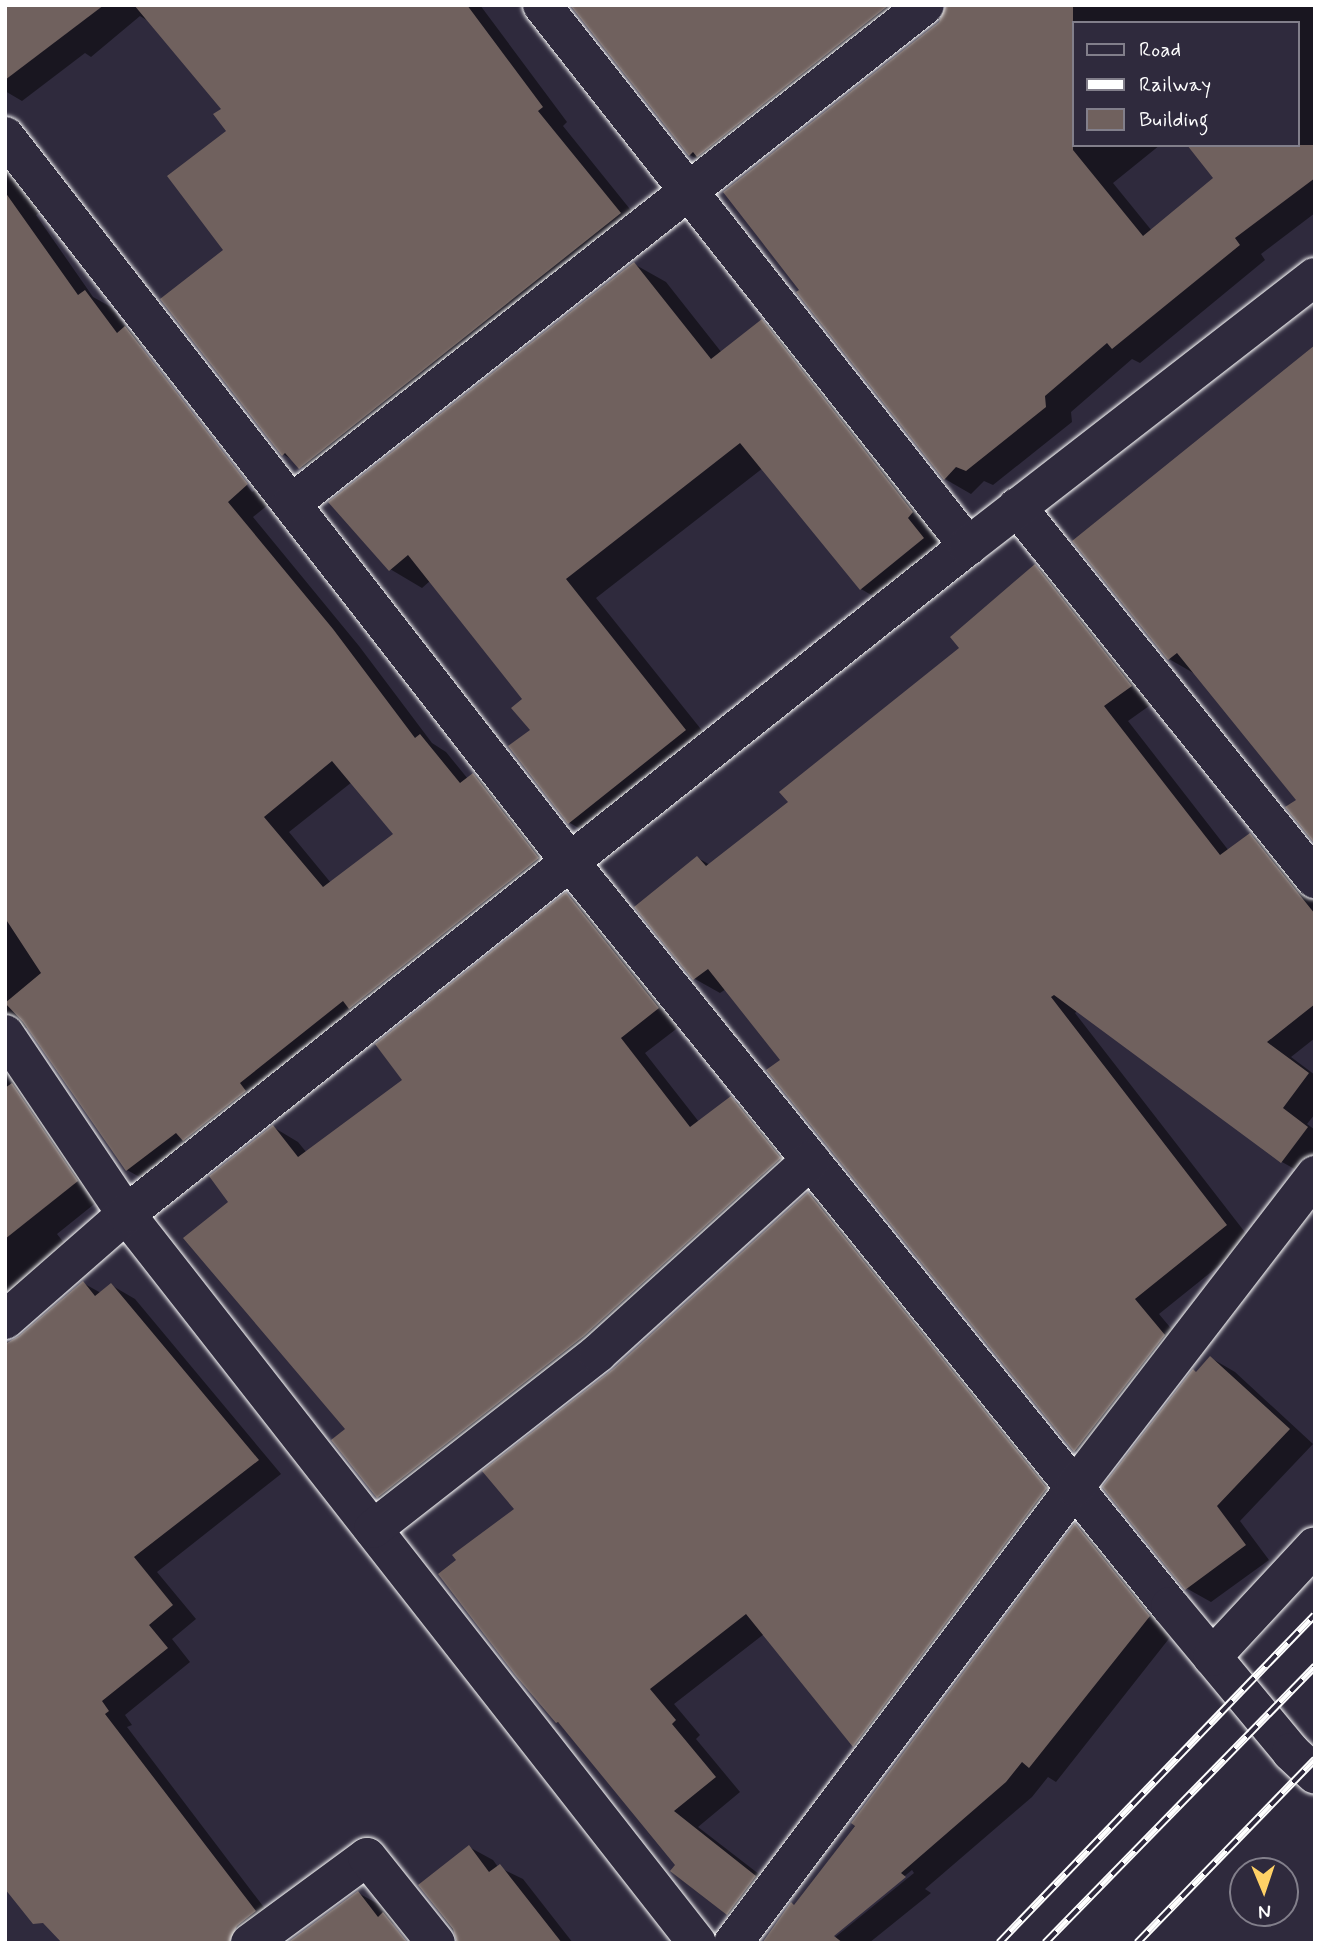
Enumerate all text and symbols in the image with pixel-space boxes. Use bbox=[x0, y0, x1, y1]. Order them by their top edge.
legend bbox=[1072, 21, 1299, 147]
text: Road bbox=[1139, 36, 1181, 64]
text: Railway bbox=[1139, 71, 1211, 99]
text: Building bbox=[1139, 106, 1209, 134]
north arrow bbox=[1229, 1857, 1299, 1927]
text: N bbox=[1258, 1899, 1271, 1924]

